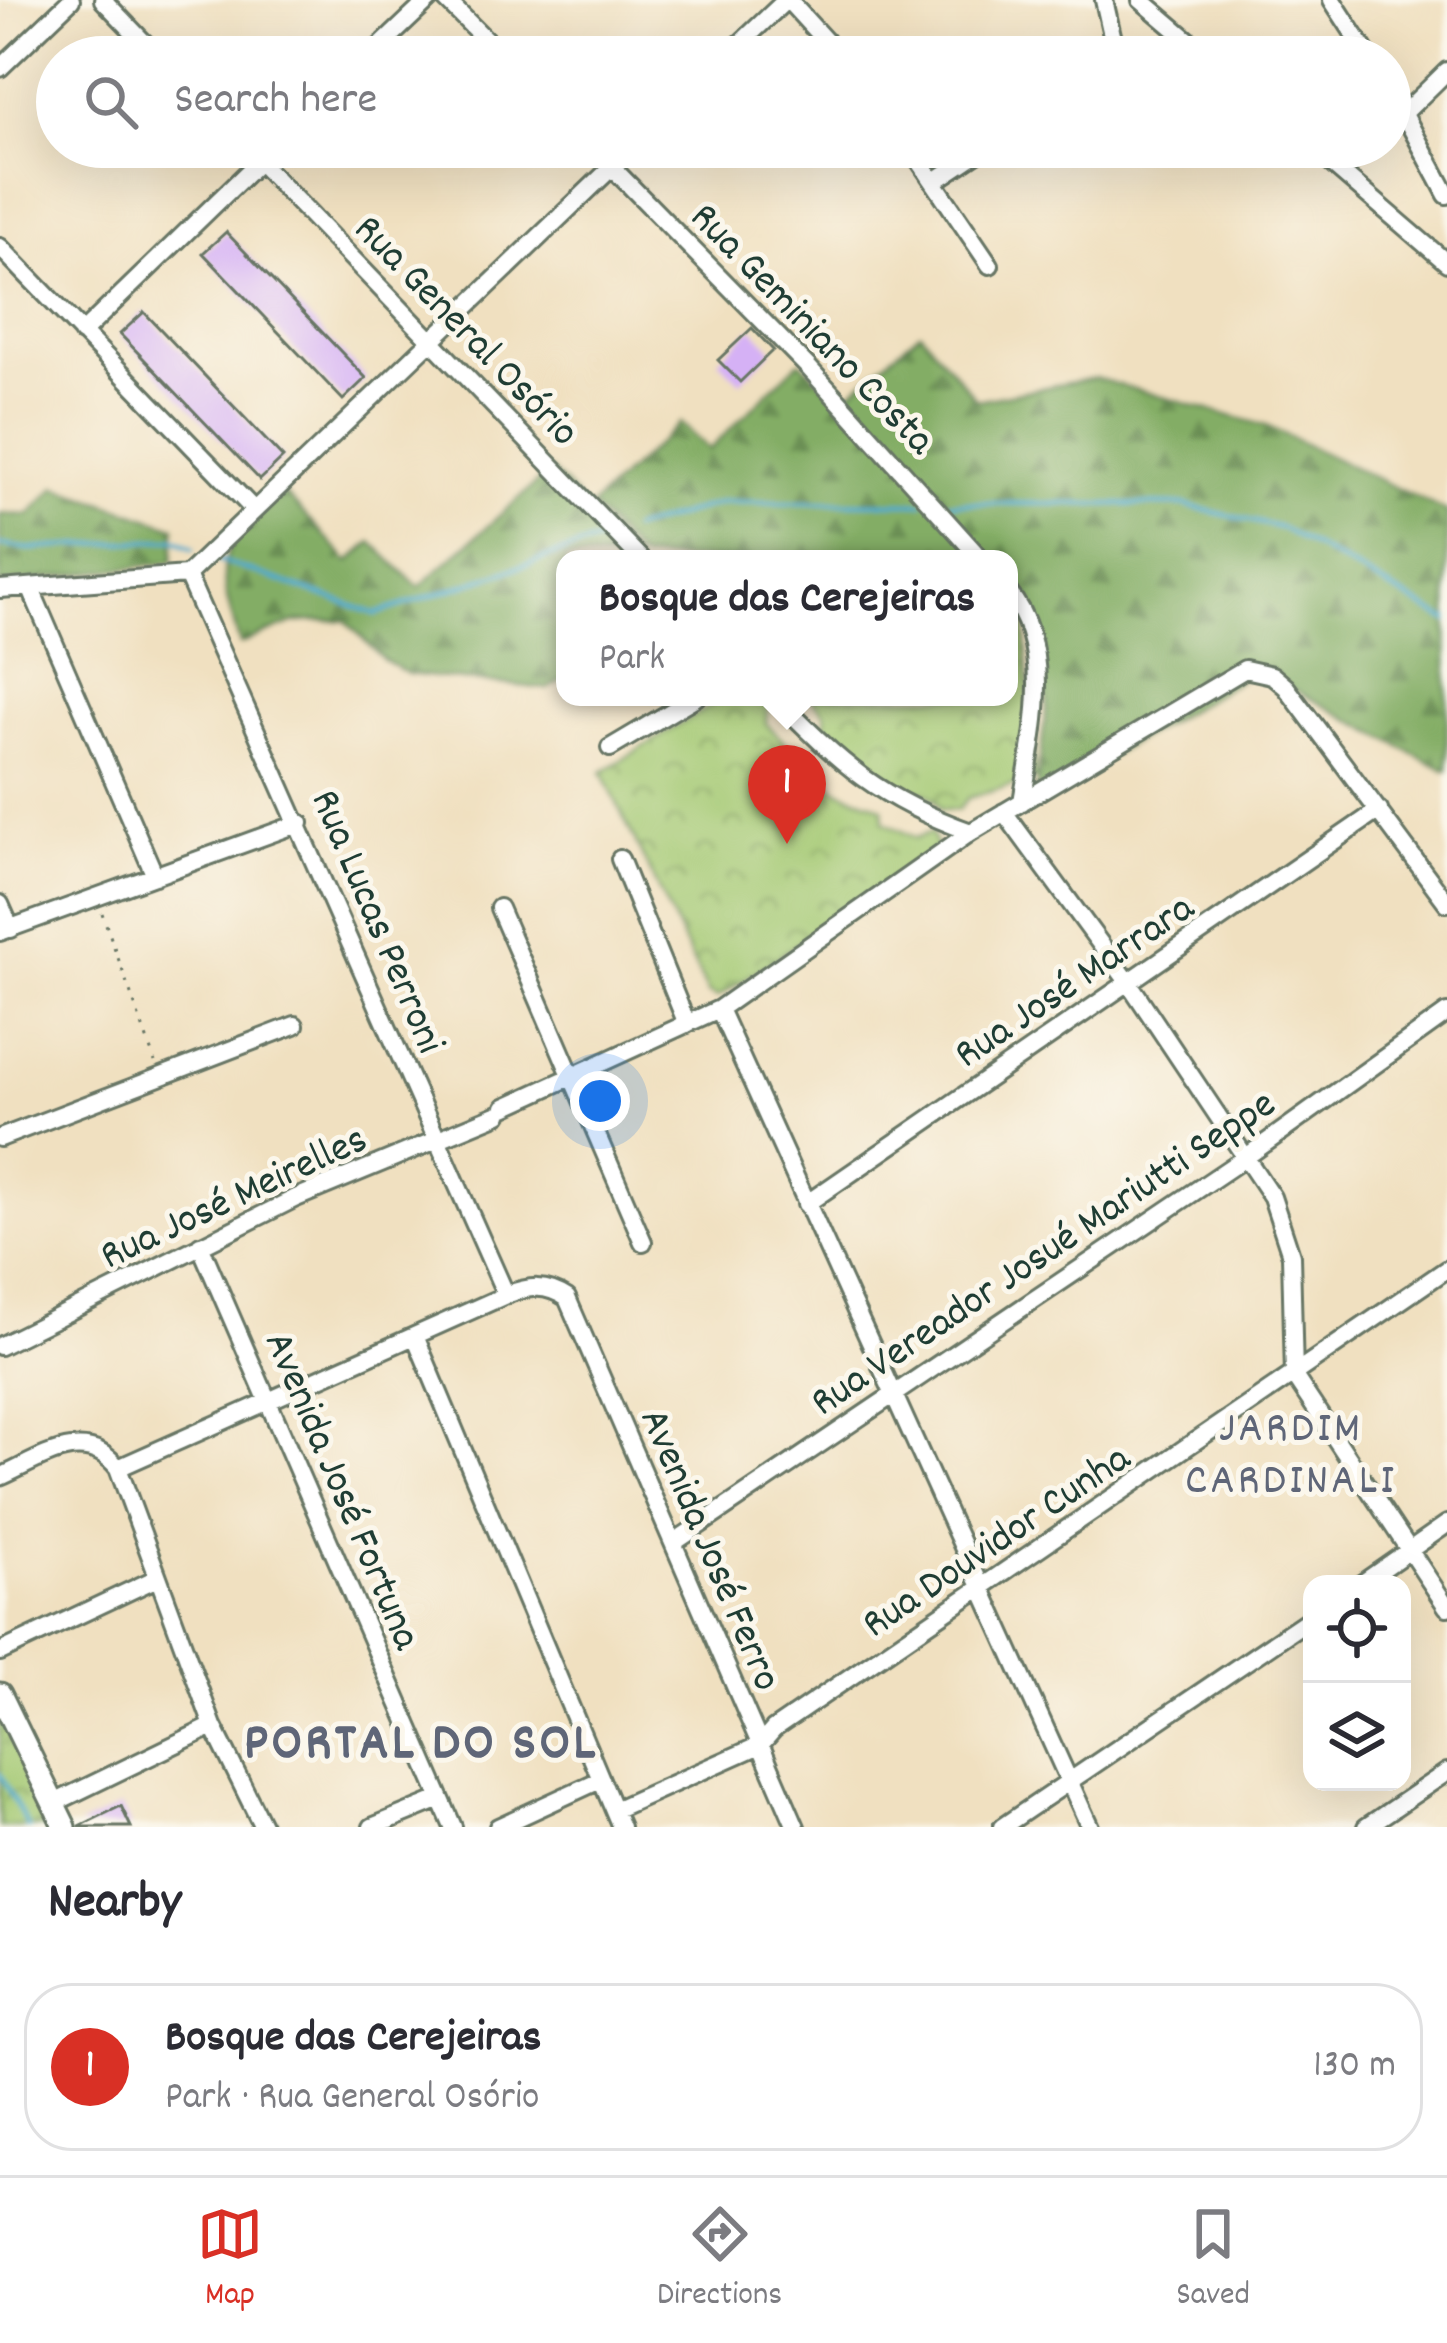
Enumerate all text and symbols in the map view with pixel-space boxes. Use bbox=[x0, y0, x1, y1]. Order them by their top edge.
search box bbox=[36, 36, 1411, 168]
icon: search bbox=[78, 69, 144, 135]
text: Search here bbox=[174, 70, 377, 134]
street label: Rua Geminiano Costa bbox=[673, 191, 947, 472]
street label: Rua General Osório bbox=[337, 203, 591, 463]
popup bbox=[556, 550, 1018, 706]
text: Bosque das Cerejeiras bbox=[599, 569, 975, 633]
text: Park bbox=[599, 633, 665, 688]
pin: 1 bbox=[748, 745, 826, 844]
street label: Rua Lucas Perroni bbox=[292, 781, 457, 1064]
street label: Rua José Marrara bbox=[944, 881, 1209, 1086]
your location bbox=[570, 1071, 630, 1131]
street label: Rua Vereador Josué Mariutti Seppe bbox=[800, 1077, 1290, 1434]
street label: Rua José Meirelles bbox=[92, 1112, 378, 1288]
street label: Avenida José Fortuna bbox=[245, 1323, 434, 1661]
district label: JARDIM CARDINALI bbox=[1185, 1399, 1397, 1515]
street label: Avenida José Ferro bbox=[621, 1400, 794, 1701]
street label: Rua Douvidor Cunha bbox=[852, 1431, 1145, 1656]
map controls bbox=[1303, 1575, 1411, 1791]
button: locate bbox=[1303, 1575, 1411, 1683]
button: layers bbox=[1303, 1683, 1411, 1791]
district label: PORTAL DO SOL bbox=[244, 1708, 598, 1785]
text: Nearby bbox=[48, 1869, 181, 1941]
text: Bosque das Cerejeiras bbox=[165, 2008, 541, 2072]
text: 1 bbox=[86, 2040, 94, 2095]
text: 130 m bbox=[1313, 2040, 1396, 2095]
text: Park · Rua General Osório bbox=[165, 2072, 539, 2127]
tab: Map bbox=[197, 2201, 263, 2320]
tab: Directions bbox=[657, 2201, 782, 2320]
tab: Saved bbox=[1176, 2201, 1250, 2320]

